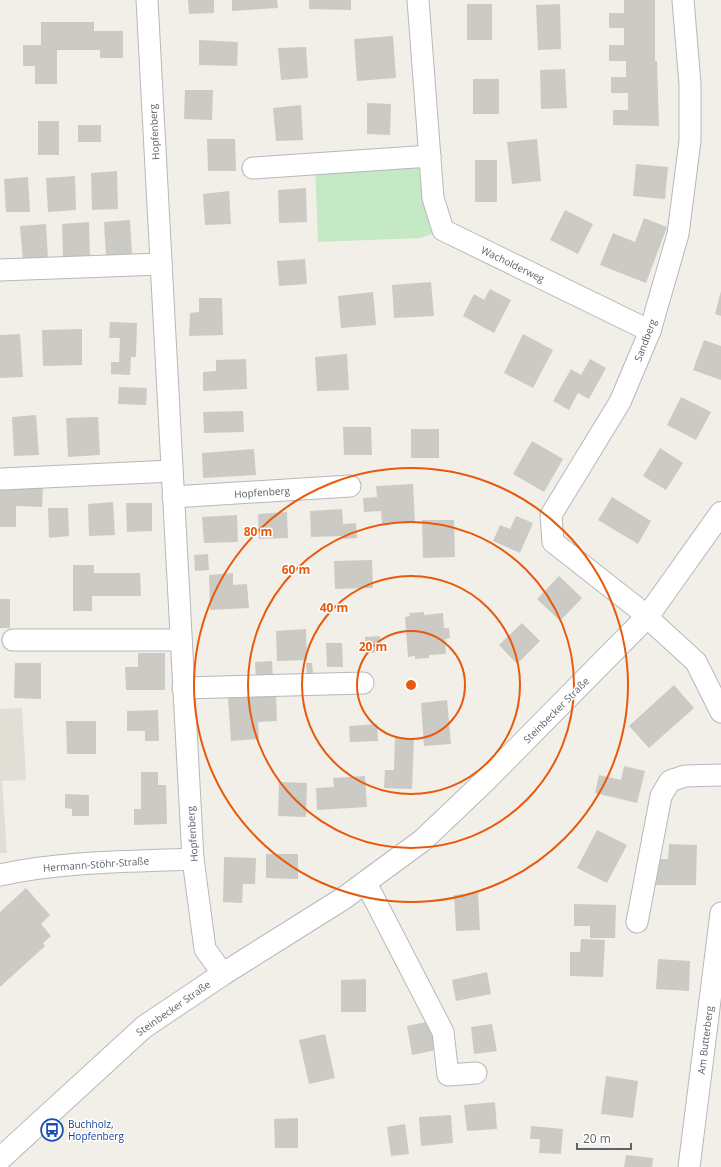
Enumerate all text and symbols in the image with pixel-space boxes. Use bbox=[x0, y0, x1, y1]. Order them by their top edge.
street label: Hopfenberg bbox=[146, 103, 162, 160]
street label: Wacholderweg bbox=[479, 243, 548, 286]
street label: Sandberg bbox=[630, 316, 660, 363]
street label: Hopfenberg bbox=[234, 483, 291, 501]
text: 80 m bbox=[244, 523, 272, 540]
text: 60 m bbox=[282, 561, 310, 578]
text: 40 m bbox=[320, 599, 348, 616]
text: 20 m bbox=[359, 638, 387, 655]
street label: Steinbecker Straße bbox=[520, 674, 592, 746]
centre of rings bbox=[404, 678, 418, 692]
street label: Hopfenberg bbox=[183, 805, 201, 862]
street label: Hermann-Stöhr-Straße bbox=[42, 853, 150, 875]
street label: Steinbecker Straße bbox=[133, 977, 213, 1039]
street label: Am Butterberg bbox=[694, 1004, 716, 1075]
bus stop icon: Buchholz, Hopfenberg bbox=[39, 1117, 65, 1143]
place label: Buchholz, Hopfenberg bbox=[68, 1117, 124, 1143]
scale bar bbox=[577, 1125, 631, 1151]
text: 20 m bbox=[583, 1130, 611, 1147]

